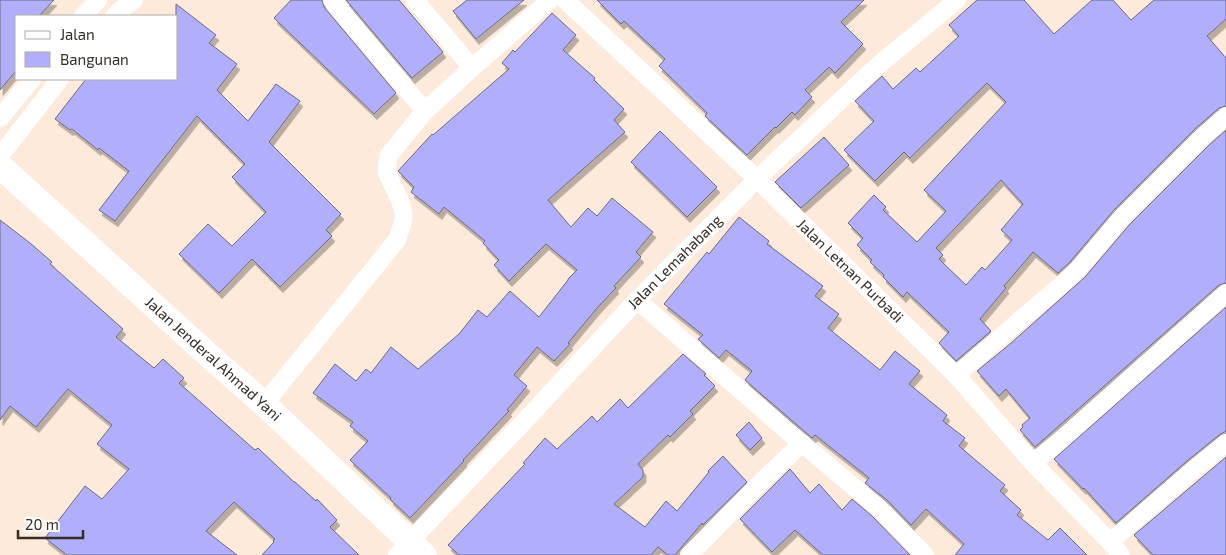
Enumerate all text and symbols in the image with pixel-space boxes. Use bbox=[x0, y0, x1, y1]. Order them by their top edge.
legend bbox=[15, 15, 178, 80]
text: Jalan bbox=[60, 25, 95, 43]
text: Bangunan bbox=[60, 50, 129, 68]
street label: Jalan Lemahabang bbox=[623, 210, 726, 312]
street label: Jalan Letnan Purbadi bbox=[794, 215, 908, 326]
street label: Jalan Jenderal Ahmad Yani bbox=[142, 292, 285, 424]
scale bar bbox=[18, 508, 82, 540]
text: 20 m bbox=[25, 515, 59, 533]

